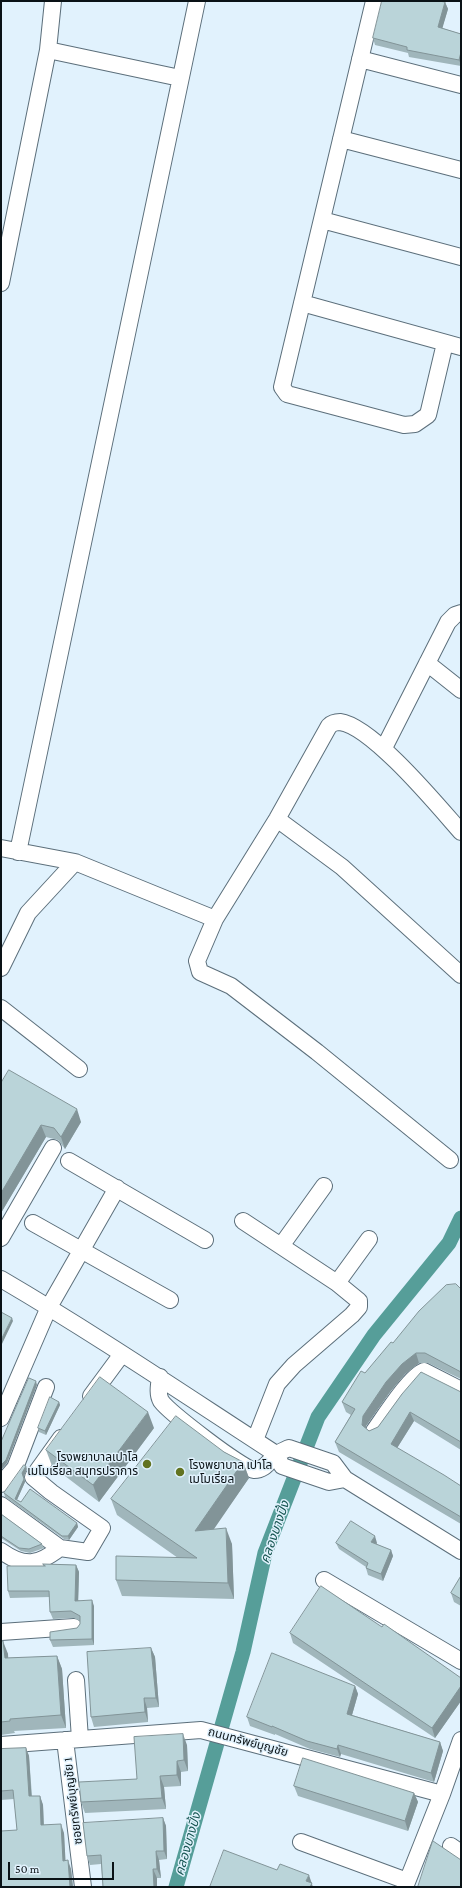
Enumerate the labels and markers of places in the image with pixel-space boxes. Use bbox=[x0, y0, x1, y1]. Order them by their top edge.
place label: โรงพยาบาลเปาโล เมโมเรี่ยล สมุทรปราการ bbox=[27, 1450, 138, 1478]
marker: โรงพยาบาลเปาโล เมโมเรี่ยล สมุทรปราการ bbox=[141, 1458, 153, 1470]
place label: โรงพยาบาล เปาโล เมโมเรี่ยล bbox=[189, 1458, 272, 1486]
marker: โรงพยาบาล เปาโล เมโมเรี่ยล bbox=[174, 1466, 186, 1478]

